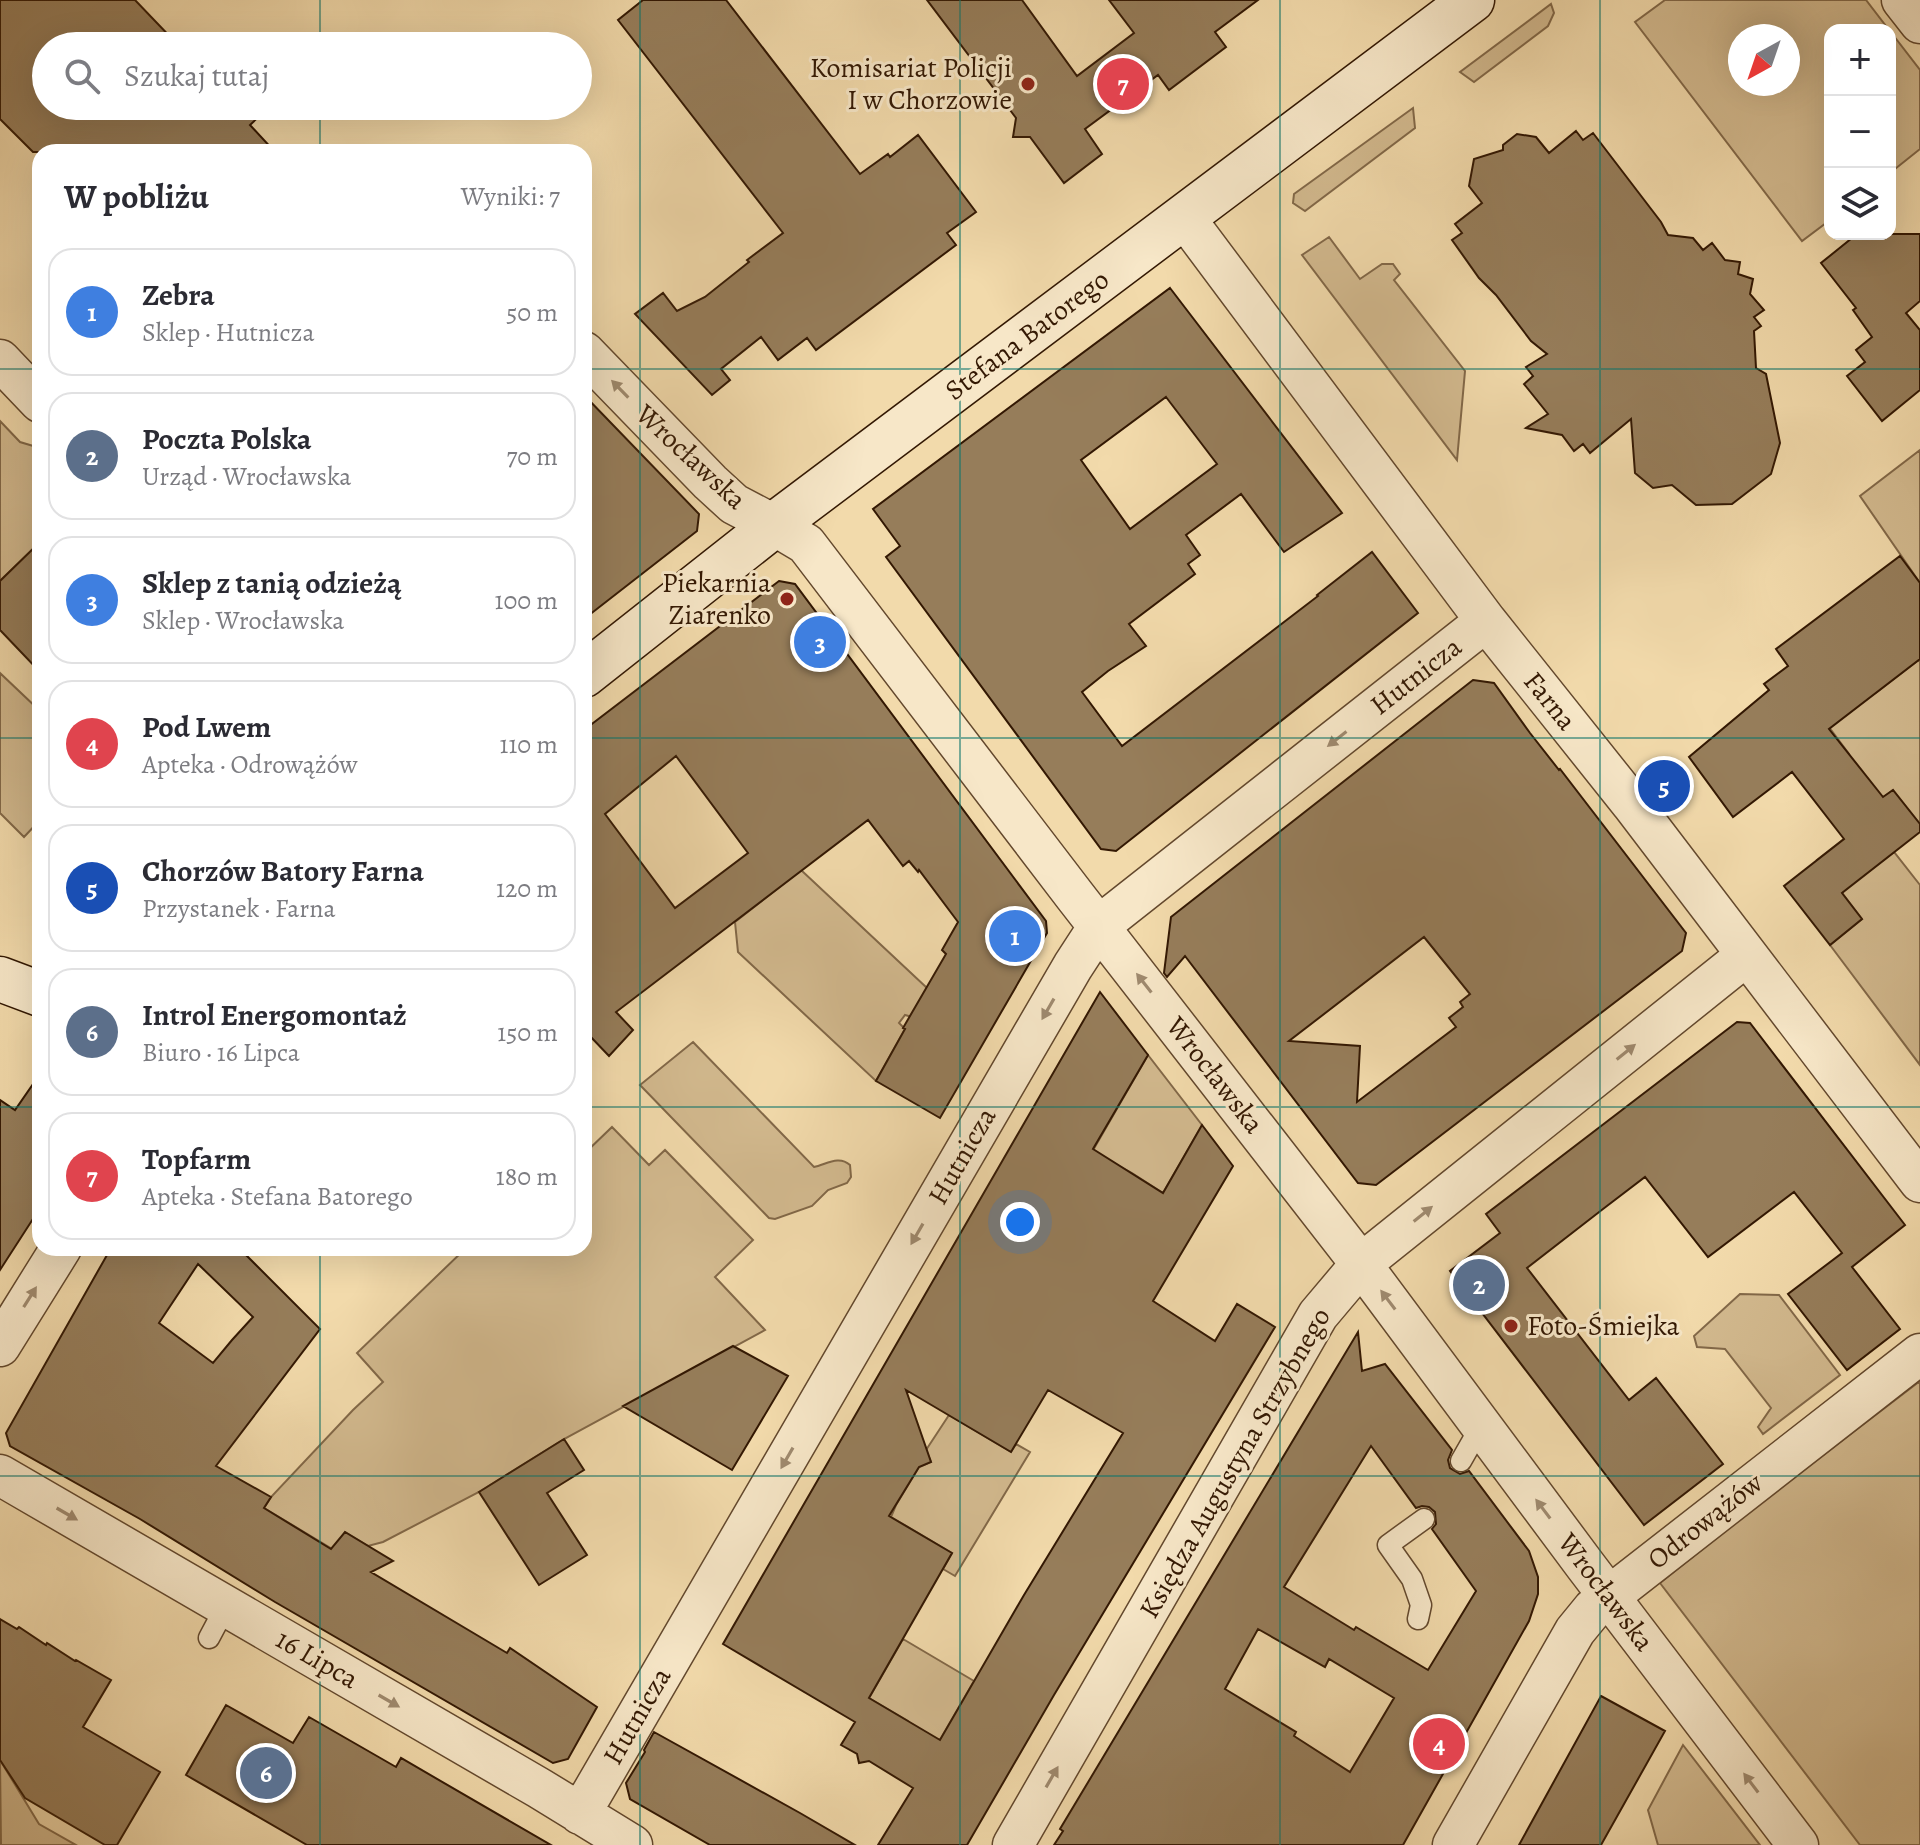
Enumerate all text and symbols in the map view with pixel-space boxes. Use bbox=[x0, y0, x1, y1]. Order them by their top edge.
north arrow bbox=[1728, 24, 1800, 96]
map controls bbox=[1824, 24, 1896, 240]
button: + bbox=[1824, 24, 1896, 96]
search box bbox=[32, 32, 592, 120]
place label: Komisariat Policji I w Chorzowie bbox=[810, 49, 1012, 119]
icon: search bbox=[60, 54, 104, 98]
pin: 7 bbox=[1097, 54, 1149, 114]
text: Szukaj tutaj bbox=[124, 56, 269, 96]
marker: Komisariat Policji I w Chorzowie bbox=[1019, 75, 1037, 93]
button: − bbox=[1824, 96, 1896, 168]
button: layers bbox=[1824, 168, 1896, 240]
text: W pobliżu bbox=[64, 173, 209, 220]
text: Wyniki: 7 bbox=[461, 179, 560, 214]
street label: Stefana Batorego bbox=[937, 261, 1117, 409]
text: Zebra bbox=[142, 275, 215, 315]
text: 1 bbox=[87, 295, 97, 330]
text: 50 m bbox=[506, 295, 558, 330]
text: Sklep · Hutnicza bbox=[142, 315, 315, 350]
one-way arrow bbox=[611, 380, 629, 399]
street label: Wrocławska bbox=[627, 395, 755, 518]
text: Poczta Polska bbox=[142, 419, 312, 459]
text: 2 bbox=[86, 439, 98, 474]
text: 70 m bbox=[506, 439, 558, 474]
text: Urząd · Wrocławska bbox=[142, 459, 351, 494]
text: Sklep z tanią odzieżą bbox=[142, 563, 401, 603]
place label: Piekarnia Ziarenko bbox=[662, 564, 771, 634]
text: 3 bbox=[86, 583, 98, 618]
text: 100 m bbox=[495, 583, 558, 618]
marker: Piekarnia Ziarenko bbox=[778, 590, 796, 608]
text: Sklep · Wrocławska bbox=[142, 603, 344, 638]
pin: 3 bbox=[794, 612, 846, 672]
street label: Hutnicza bbox=[1362, 628, 1470, 724]
street label: Farna bbox=[1515, 664, 1585, 738]
text: Pod Lwem bbox=[142, 707, 271, 747]
text: 4 bbox=[86, 727, 98, 762]
text: 110 m bbox=[500, 727, 558, 762]
one-way arrow bbox=[1327, 730, 1347, 746]
text: Apteka · Odrowążów bbox=[142, 747, 358, 782]
pin: 5 bbox=[1638, 756, 1690, 816]
text: Chorzów Batory Farna bbox=[142, 851, 424, 891]
text: 5 bbox=[86, 871, 98, 906]
text: 120 m bbox=[496, 871, 558, 906]
text: Przystanek · Farna bbox=[142, 891, 336, 926]
pin: 1 bbox=[989, 906, 1041, 966]
one-way arrow bbox=[1136, 973, 1153, 993]
text: Introl Energomontaż bbox=[142, 995, 407, 1035]
one-way arrow bbox=[1041, 998, 1055, 1020]
street label: Wrocławska bbox=[1157, 1008, 1273, 1141]
text: 6 bbox=[86, 1015, 98, 1050]
text: 150 m bbox=[497, 1015, 558, 1050]
text: Biuro · 16 Lipca bbox=[142, 1035, 300, 1070]
one-way arrow bbox=[1616, 1044, 1636, 1061]
street label: Hutnicza bbox=[919, 1100, 1005, 1212]
text: Topfarm bbox=[142, 1139, 251, 1179]
text: 7 bbox=[86, 1159, 98, 1194]
text: 180 m bbox=[496, 1159, 558, 1194]
text: Apteka · Stefana Batorego bbox=[142, 1179, 413, 1214]
your location bbox=[1000, 1202, 1040, 1242]
one-way arrow bbox=[1413, 1206, 1433, 1223]
one-way arrow bbox=[910, 1222, 924, 1245]
pin: 2 bbox=[1453, 1255, 1505, 1315]
one-way arrow bbox=[23, 1286, 37, 1308]
one-way arrow bbox=[1380, 1290, 1396, 1311]
street label: Księdza Augustyna Strzybnego bbox=[1130, 1301, 1340, 1625]
place label: Foto-Śmiejka bbox=[1527, 1307, 1680, 1345]
marker: Foto-Śmiejka bbox=[1502, 1317, 1520, 1335]
one-way arrow bbox=[780, 1447, 794, 1470]
street label: Odrowążów bbox=[1639, 1464, 1771, 1578]
one-way arrow bbox=[1535, 1498, 1551, 1520]
one-way arrow bbox=[56, 1507, 78, 1521]
street label: Wrocławska bbox=[1548, 1524, 1663, 1659]
street label: 16 Lipca bbox=[269, 1620, 365, 1698]
street label: Hutnicza bbox=[594, 1660, 680, 1772]
one-way arrow bbox=[378, 1694, 400, 1708]
pin: 4 bbox=[1413, 1714, 1465, 1774]
pin: 6 bbox=[240, 1743, 292, 1803]
one-way arrow bbox=[1045, 1766, 1059, 1789]
one-way arrow bbox=[1743, 1773, 1759, 1793]

